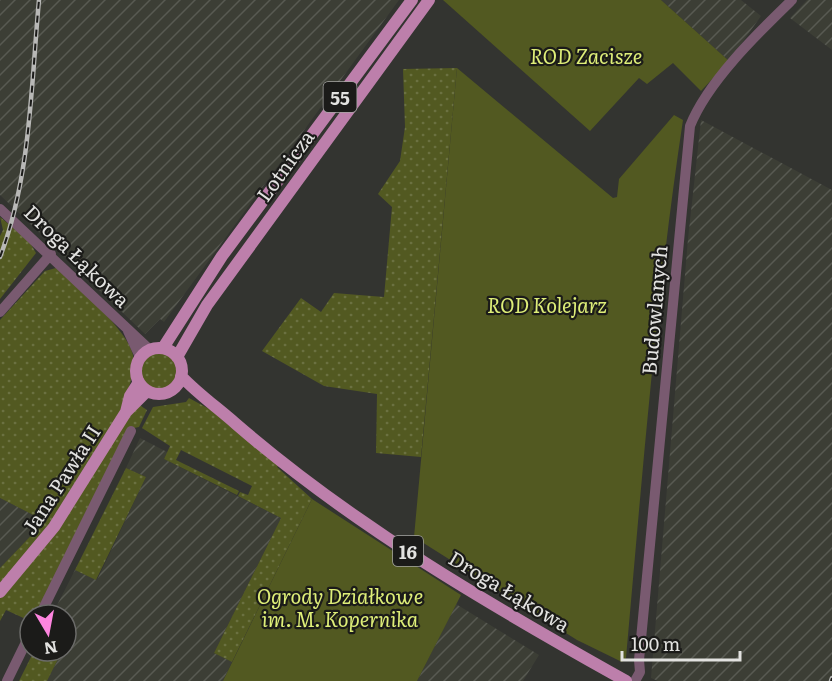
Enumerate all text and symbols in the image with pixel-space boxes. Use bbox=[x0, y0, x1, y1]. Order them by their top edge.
park label: ROD Zacisze bbox=[530, 40, 642, 70]
road number: 55 bbox=[324, 82, 356, 112]
street label: Lotnicza bbox=[248, 123, 320, 207]
street label: Droga Łąkowa bbox=[18, 197, 138, 313]
street label: Budowlanych bbox=[632, 244, 674, 376]
park label: ROD Kolejarz bbox=[487, 289, 607, 319]
street label: Jana Pawła II bbox=[13, 418, 107, 540]
road number: 16 bbox=[393, 536, 423, 566]
street label: Droga Łąkowa bbox=[444, 542, 577, 638]
park label: Ogrody Działkowe im. M. Kopernika bbox=[257, 580, 423, 633]
north arrow bbox=[18, 603, 78, 663]
scale bar bbox=[622, 624, 740, 662]
text: 100 m bbox=[631, 630, 680, 657]
text: N bbox=[42, 636, 59, 662]

